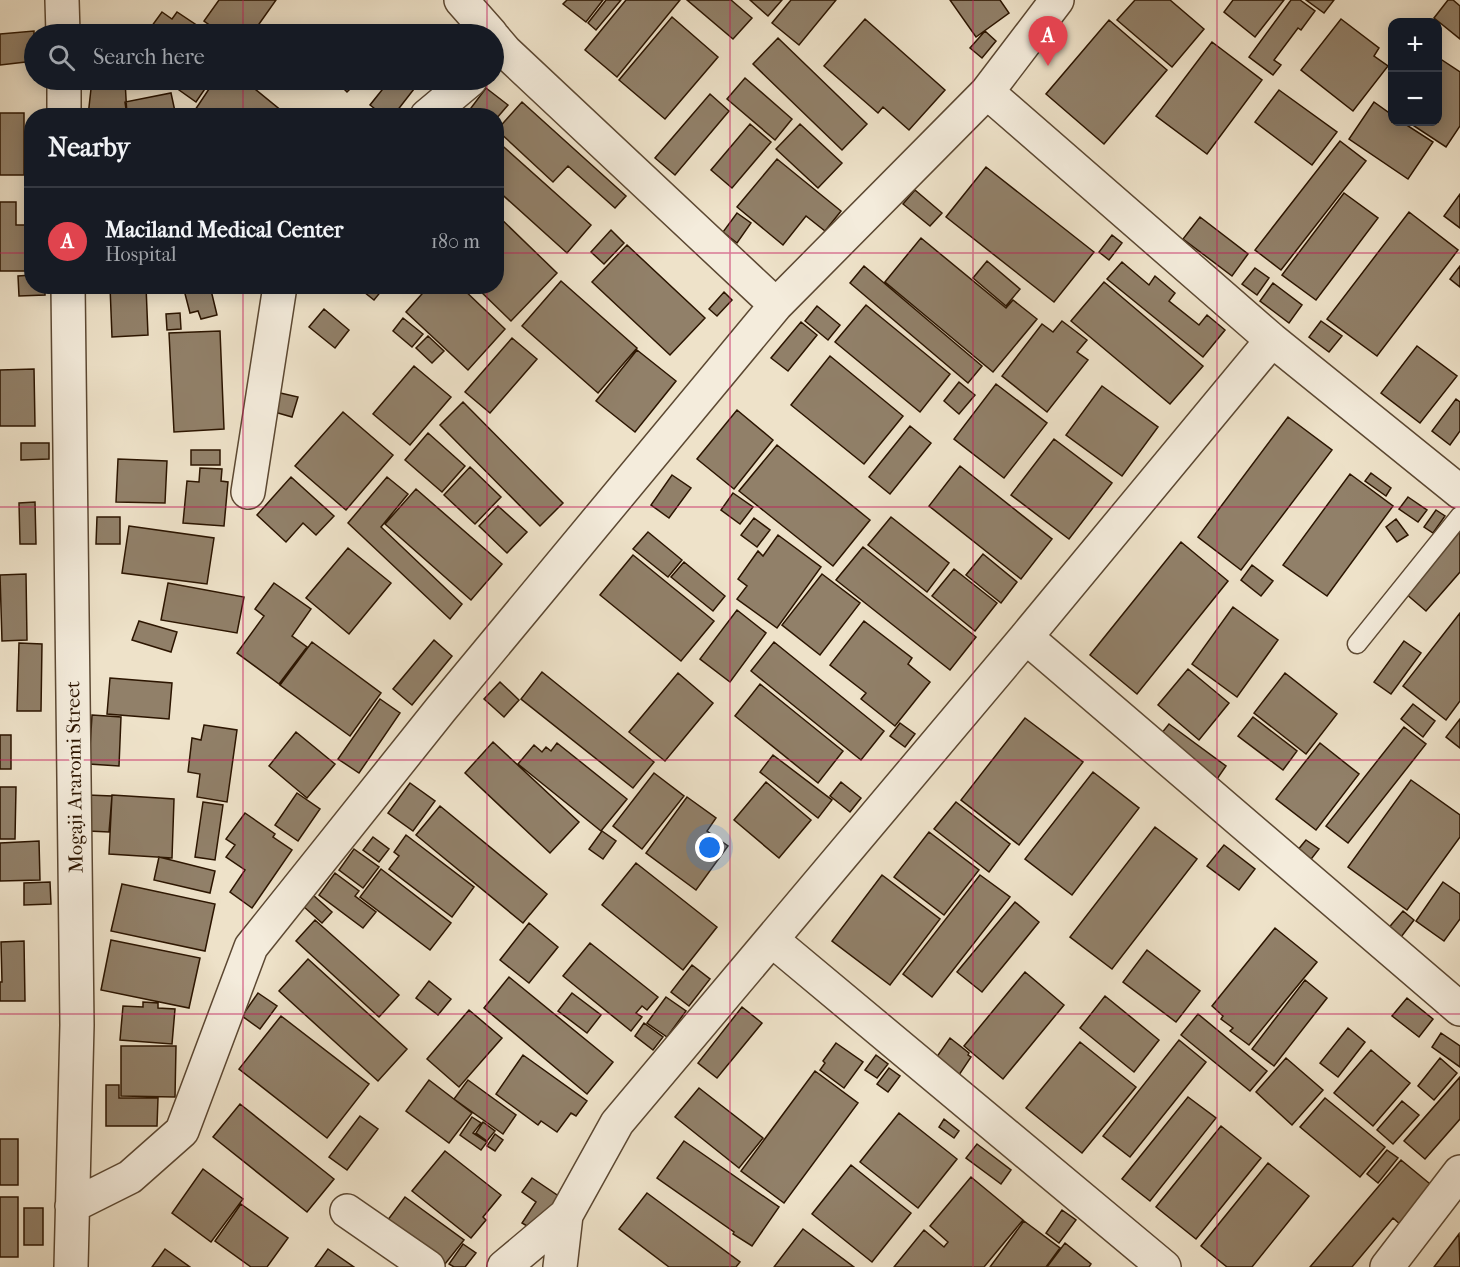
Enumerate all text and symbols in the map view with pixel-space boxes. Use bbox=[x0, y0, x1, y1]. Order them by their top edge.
pin: A bbox=[1028, 16, 1068, 66]
map controls bbox=[1388, 18, 1442, 126]
button: + bbox=[1388, 18, 1442, 72]
search box bbox=[24, 24, 504, 90]
icon: search bbox=[45, 41, 78, 74]
text: Search here bbox=[93, 44, 205, 70]
button: − bbox=[1388, 72, 1442, 126]
text: Nearby bbox=[48, 132, 130, 163]
text: Maciland Medical Center bbox=[105, 217, 343, 243]
text: A bbox=[61, 230, 74, 253]
text: 180 m bbox=[431, 230, 480, 253]
text: Hospital bbox=[105, 243, 177, 266]
street label: Mogaji Araromi Street bbox=[61, 681, 88, 873]
your location bbox=[695, 833, 724, 862]

